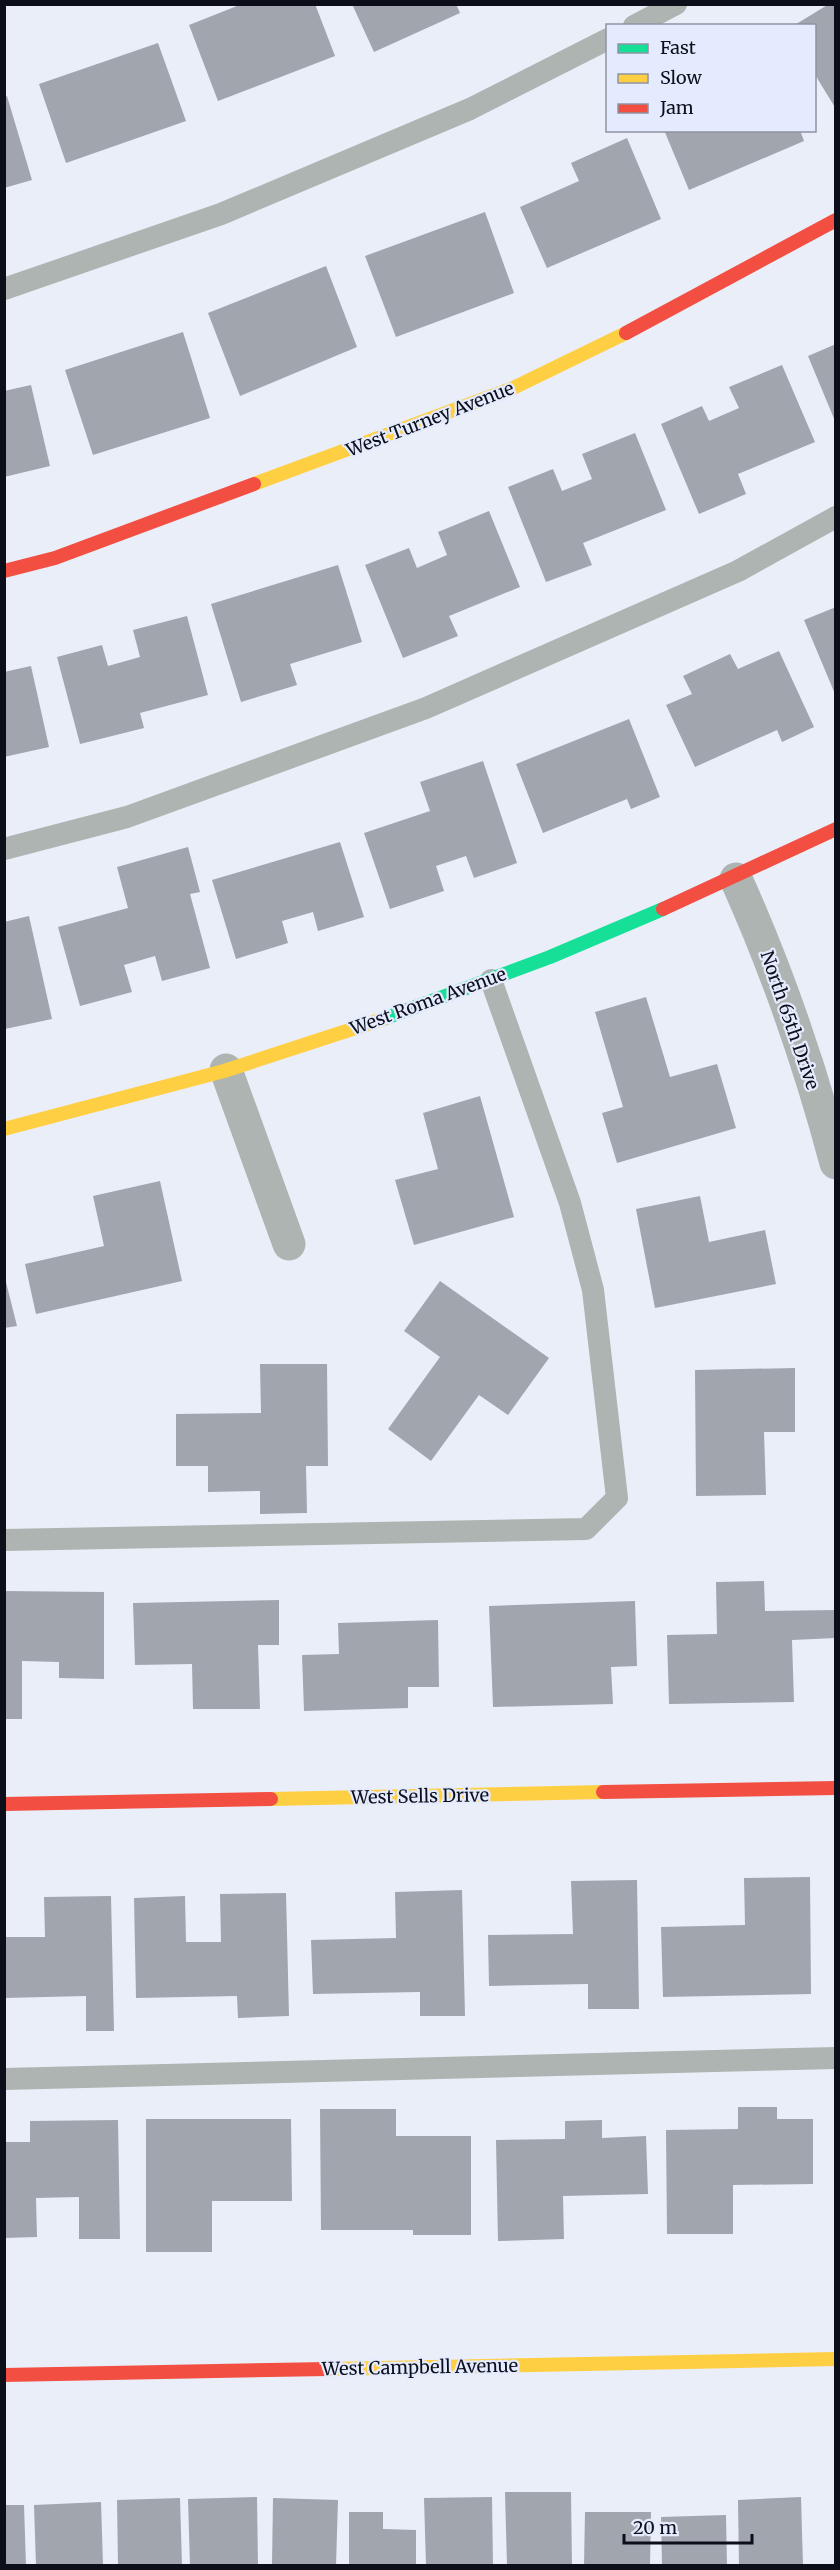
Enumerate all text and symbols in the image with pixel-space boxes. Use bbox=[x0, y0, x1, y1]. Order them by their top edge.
legend bbox=[606, 24, 816, 132]
text: Fast bbox=[660, 36, 696, 59]
text: Slow bbox=[660, 66, 703, 89]
text: Jam bbox=[659, 96, 694, 119]
street label: West Turney Avenue bbox=[342, 376, 517, 462]
street label: North 65th Drive bbox=[755, 948, 825, 1092]
street label: West Roma Avenue bbox=[346, 962, 509, 1040]
street label: West Sells Drive bbox=[350, 1783, 489, 1809]
street label: West Campbell Avenue bbox=[321, 2354, 518, 2380]
scale bar bbox=[624, 2507, 752, 2545]
text: 20 m bbox=[633, 2516, 677, 2539]

